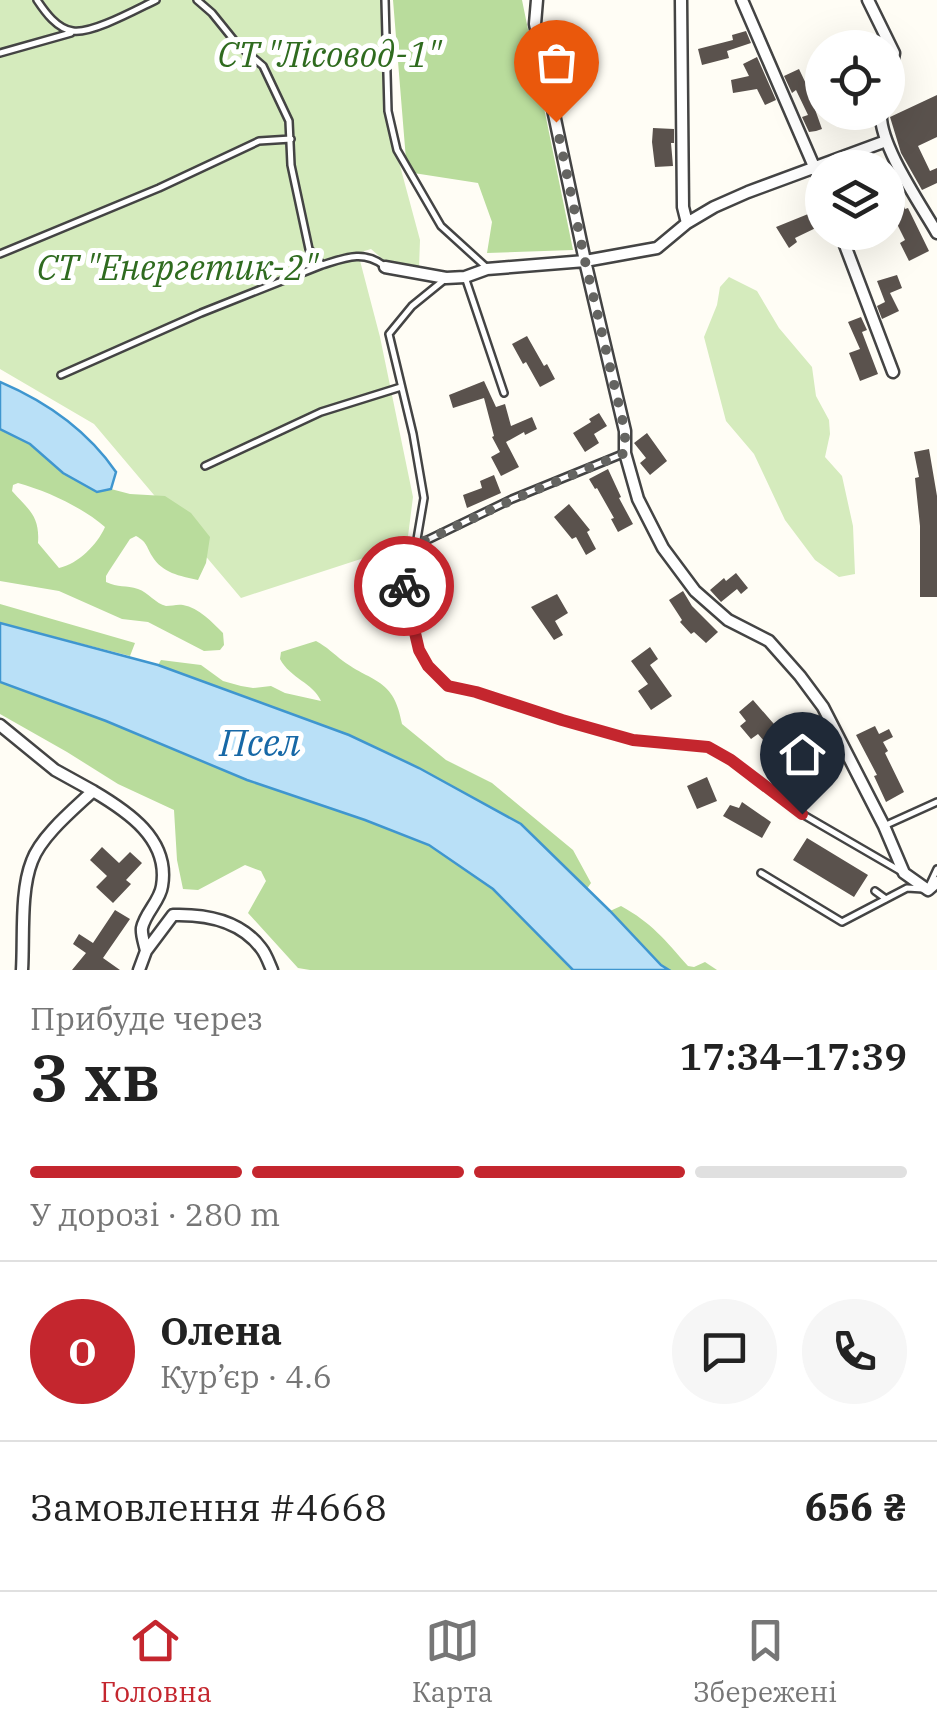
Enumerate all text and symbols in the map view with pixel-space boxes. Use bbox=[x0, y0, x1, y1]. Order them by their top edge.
pin bbox=[514, 20, 599, 123]
map controls bbox=[805, 30, 905, 250]
button: locate bbox=[805, 30, 905, 130]
park label: СТ "Лісовод-1" bbox=[217, 31, 443, 77]
icon: bag bbox=[529, 35, 584, 90]
button: layers bbox=[805, 150, 905, 250]
park label: СТ "Енергетик-2" bbox=[37, 244, 320, 290]
courier bbox=[354, 536, 454, 636]
icon: bike bbox=[377, 559, 432, 614]
pin bbox=[760, 712, 845, 815]
water label: Псел bbox=[218, 717, 301, 766]
icon: home bbox=[775, 727, 830, 782]
text: Прибуде через bbox=[30, 997, 263, 1039]
text: 17:34–17:39 bbox=[680, 1031, 907, 1080]
text: 3 хв bbox=[30, 1034, 160, 1119]
text: У дорозі · 280 m bbox=[30, 1193, 280, 1235]
button: chat bbox=[672, 1299, 777, 1404]
button: phone bbox=[802, 1299, 907, 1404]
text: Олена bbox=[160, 1306, 282, 1355]
text: О bbox=[68, 1327, 97, 1376]
text: Кур’єр · 4.6 bbox=[160, 1355, 332, 1397]
text: Замовлення #4668 bbox=[30, 1482, 387, 1531]
text: 656 ₴ bbox=[805, 1482, 907, 1531]
tab: Головна bbox=[100, 1613, 212, 1710]
tab: Карта bbox=[412, 1613, 493, 1710]
tab: Збережені bbox=[693, 1613, 837, 1710]

